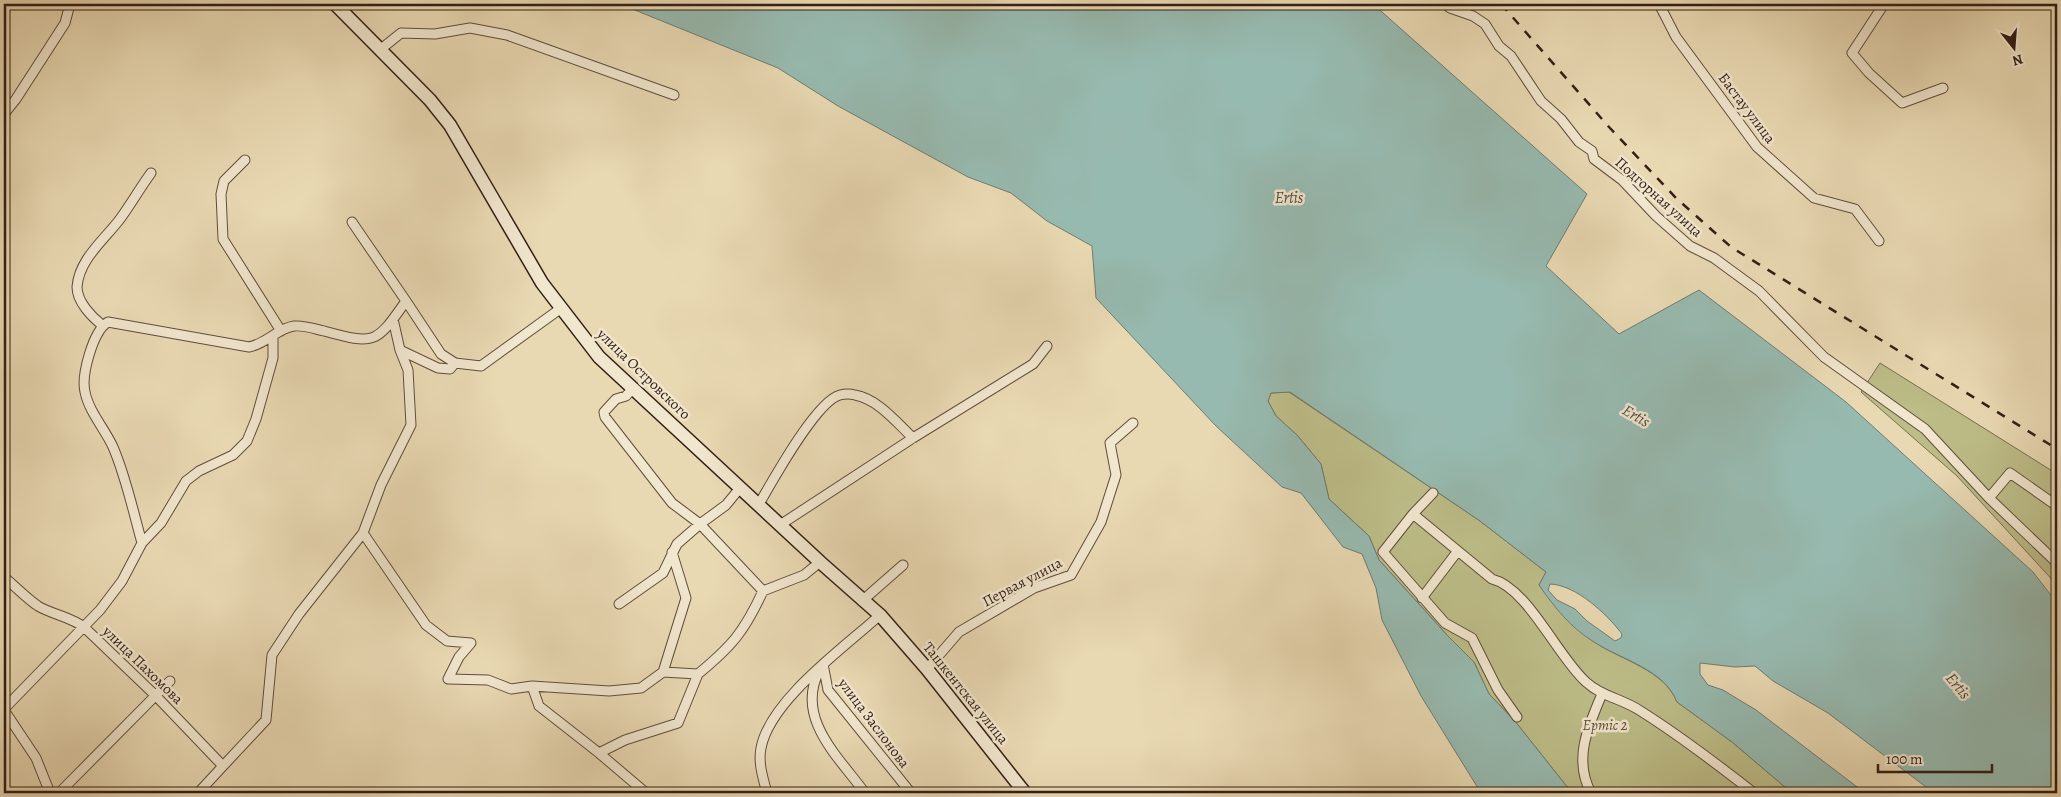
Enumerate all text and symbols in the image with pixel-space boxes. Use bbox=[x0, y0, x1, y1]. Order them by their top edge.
north arrow bbox=[1988, 22, 2038, 72]
text: N bbox=[2010, 49, 2025, 71]
street label: Бастау улица bbox=[1714, 69, 1780, 148]
street label: Подгорная улица bbox=[1611, 152, 1707, 242]
water label: Ertis bbox=[1275, 187, 1304, 209]
street label: улица Островского bbox=[592, 323, 695, 424]
water label: Ertis bbox=[1618, 399, 1654, 433]
street label: Первая улица bbox=[979, 553, 1065, 611]
street label: улица Пахомова bbox=[98, 621, 188, 709]
street label: Ташкентская улица bbox=[919, 638, 1013, 748]
water label: Ertis bbox=[1940, 668, 1976, 704]
street label: улица Заслонова bbox=[833, 673, 915, 772]
park label: Ертіс 2 bbox=[1582, 715, 1628, 735]
scale bar bbox=[1878, 742, 1992, 774]
text: 100 m bbox=[1886, 749, 1923, 769]

